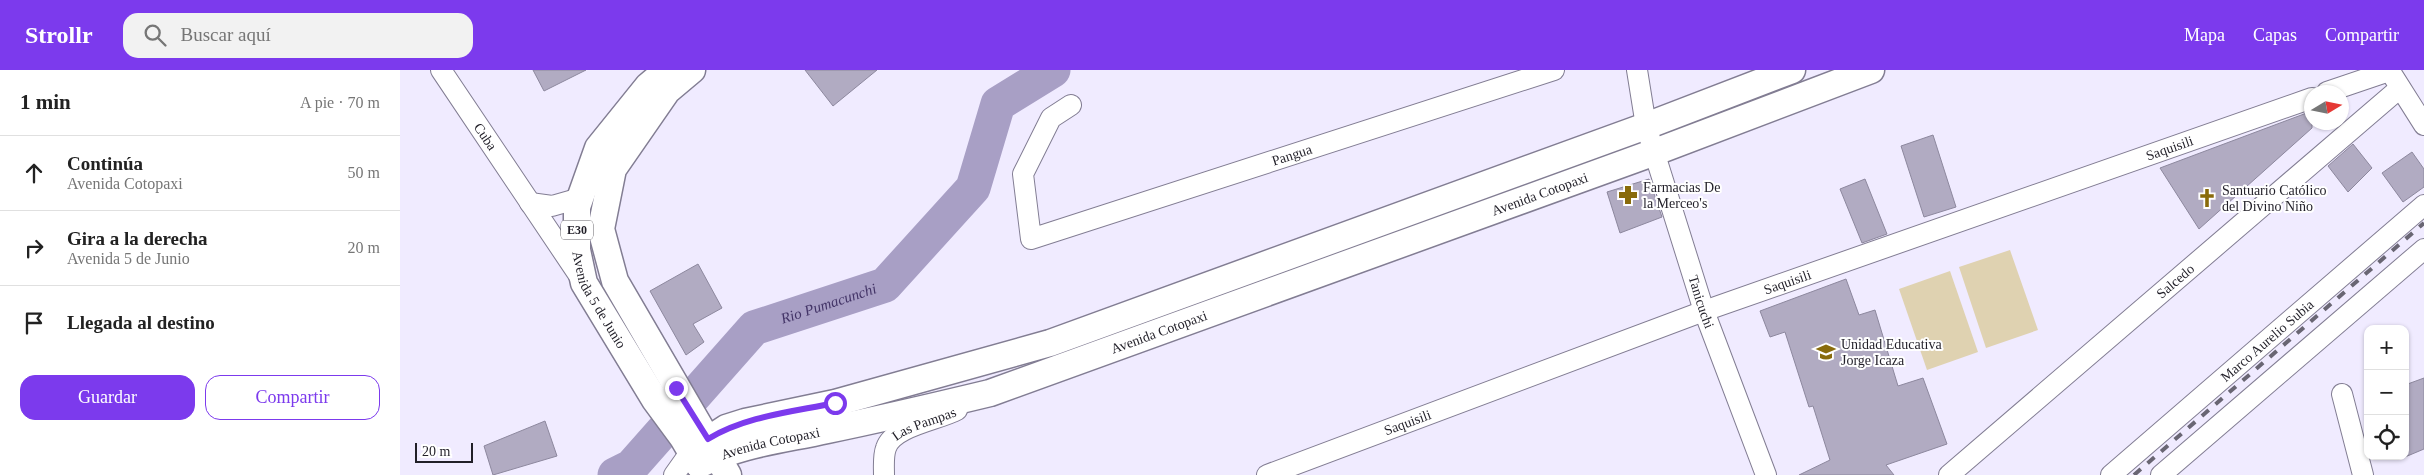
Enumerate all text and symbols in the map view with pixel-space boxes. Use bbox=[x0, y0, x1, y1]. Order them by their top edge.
search box bbox=[123, 13, 473, 58]
icon: search bbox=[141, 21, 169, 49]
text: Strollr bbox=[25, 22, 93, 48]
text: Buscar aquí bbox=[181, 24, 271, 45]
text: Mapa bbox=[2184, 25, 2225, 45]
text: Capas bbox=[2253, 25, 2297, 45]
text: Compartir bbox=[2325, 25, 2399, 45]
north arrow bbox=[2304, 85, 2349, 130]
text: 1 min bbox=[20, 90, 71, 114]
text: A pie · 70 m bbox=[300, 94, 380, 111]
street label: Cuba bbox=[471, 120, 500, 154]
street label: Saquisili bbox=[2144, 133, 2195, 164]
street label: Pangua bbox=[1270, 141, 1315, 169]
text: Continúa bbox=[67, 153, 143, 174]
icon: ahead bbox=[20, 159, 48, 187]
text: 50 m bbox=[348, 164, 380, 181]
street label: Avenida Cotopaxi bbox=[1490, 170, 1590, 219]
text: Avenida Cotopaxi bbox=[67, 175, 183, 192]
place label: Farmacias De la Merceo's bbox=[1643, 180, 1720, 211]
place label: Santuario Católico del Divino Niño bbox=[2222, 183, 2327, 214]
pharmacy icon: Farmacias De la Merceo's bbox=[1617, 184, 1639, 206]
church icon: Santuario Católico del Divino Niño bbox=[2196, 187, 2218, 209]
road number: E30 bbox=[561, 220, 593, 240]
text: Gira a la derecha bbox=[67, 228, 208, 249]
icon: right bbox=[20, 234, 48, 262]
text: 20 m bbox=[348, 239, 380, 256]
text: Avenida 5 de Junio bbox=[67, 250, 190, 267]
street label: Avenida 5 de Junio bbox=[569, 250, 629, 351]
street label: Salcedo bbox=[2154, 261, 2197, 301]
street label: Saquisili bbox=[1762, 267, 1813, 297]
street label: Tanicuchi bbox=[1685, 273, 1717, 331]
water label: Rio Pumacunchi bbox=[778, 280, 878, 327]
street label: Marco Aurelio Subia bbox=[2218, 296, 2317, 385]
street label: Avenida Cotopaxi bbox=[1109, 308, 1209, 357]
icon: arrive bbox=[20, 309, 48, 337]
text: Llegada al destino bbox=[67, 312, 215, 333]
map controls bbox=[2364, 325, 2409, 460]
button: + bbox=[2364, 325, 2409, 370]
place label: Unidad Educativa Jorge Icaza bbox=[1841, 337, 1942, 368]
school or university icon: Unidad Educativa Jorge Icaza bbox=[1815, 341, 1837, 363]
button: − bbox=[2364, 370, 2409, 415]
button: Guardar bbox=[20, 375, 195, 420]
button: Compartir bbox=[205, 375, 380, 420]
route end bbox=[665, 377, 688, 400]
route start bbox=[824, 392, 847, 415]
street label: Las Pampas bbox=[889, 405, 959, 444]
street label: Saquisili bbox=[1382, 407, 1433, 438]
button: locate bbox=[2364, 415, 2409, 460]
street label: Avenida Cotopaxi bbox=[719, 425, 821, 463]
scale bar bbox=[415, 440, 472, 463]
text: 20 m bbox=[422, 444, 450, 459]

